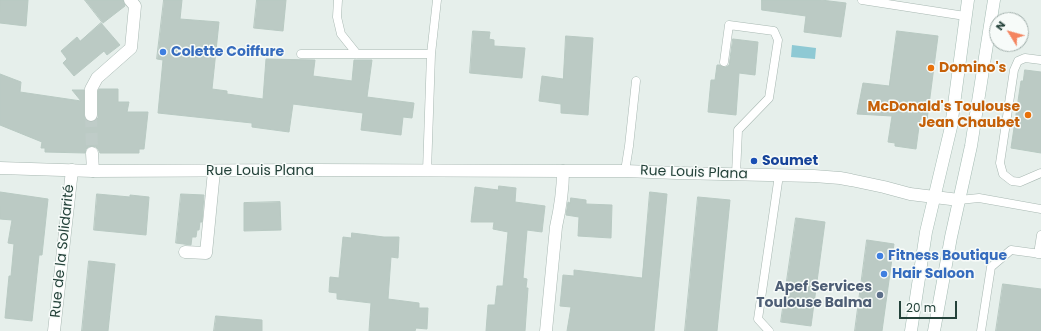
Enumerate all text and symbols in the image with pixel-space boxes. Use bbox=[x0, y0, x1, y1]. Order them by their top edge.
north arrow bbox=[989, 12, 1029, 52]
text: N bbox=[991, 17, 1009, 34]
place label: Colette Coiffure bbox=[171, 44, 284, 60]
marker: Colette Coiffure bbox=[158, 47, 168, 57]
place label: Domino's bbox=[939, 60, 1006, 76]
marker: Domino's bbox=[926, 63, 936, 73]
place label: McDonald's Toulouse Jean Chaubet bbox=[868, 99, 1020, 132]
marker: McDonald's Toulouse Jean Chaubet bbox=[1023, 110, 1033, 120]
place label: Soumet bbox=[762, 153, 818, 169]
marker: Soumet bbox=[749, 156, 759, 166]
street label: Rue Louis Plana bbox=[206, 163, 314, 179]
street label: Rue Louis Plana bbox=[640, 163, 748, 183]
street label: Rue de la Solidarité bbox=[48, 184, 78, 318]
place label: Fitness Boutique bbox=[888, 248, 1007, 264]
marker: Fitness Boutique bbox=[875, 251, 885, 261]
place label: Hair Saloon bbox=[892, 266, 974, 282]
marker: Hair Saloon bbox=[879, 269, 889, 279]
place label: Apef Services Toulouse Balma bbox=[756, 279, 872, 312]
marker: Apef Services Toulouse Balma bbox=[875, 290, 885, 300]
scale bar bbox=[901, 293, 959, 319]
text: 20 m bbox=[906, 299, 936, 316]

